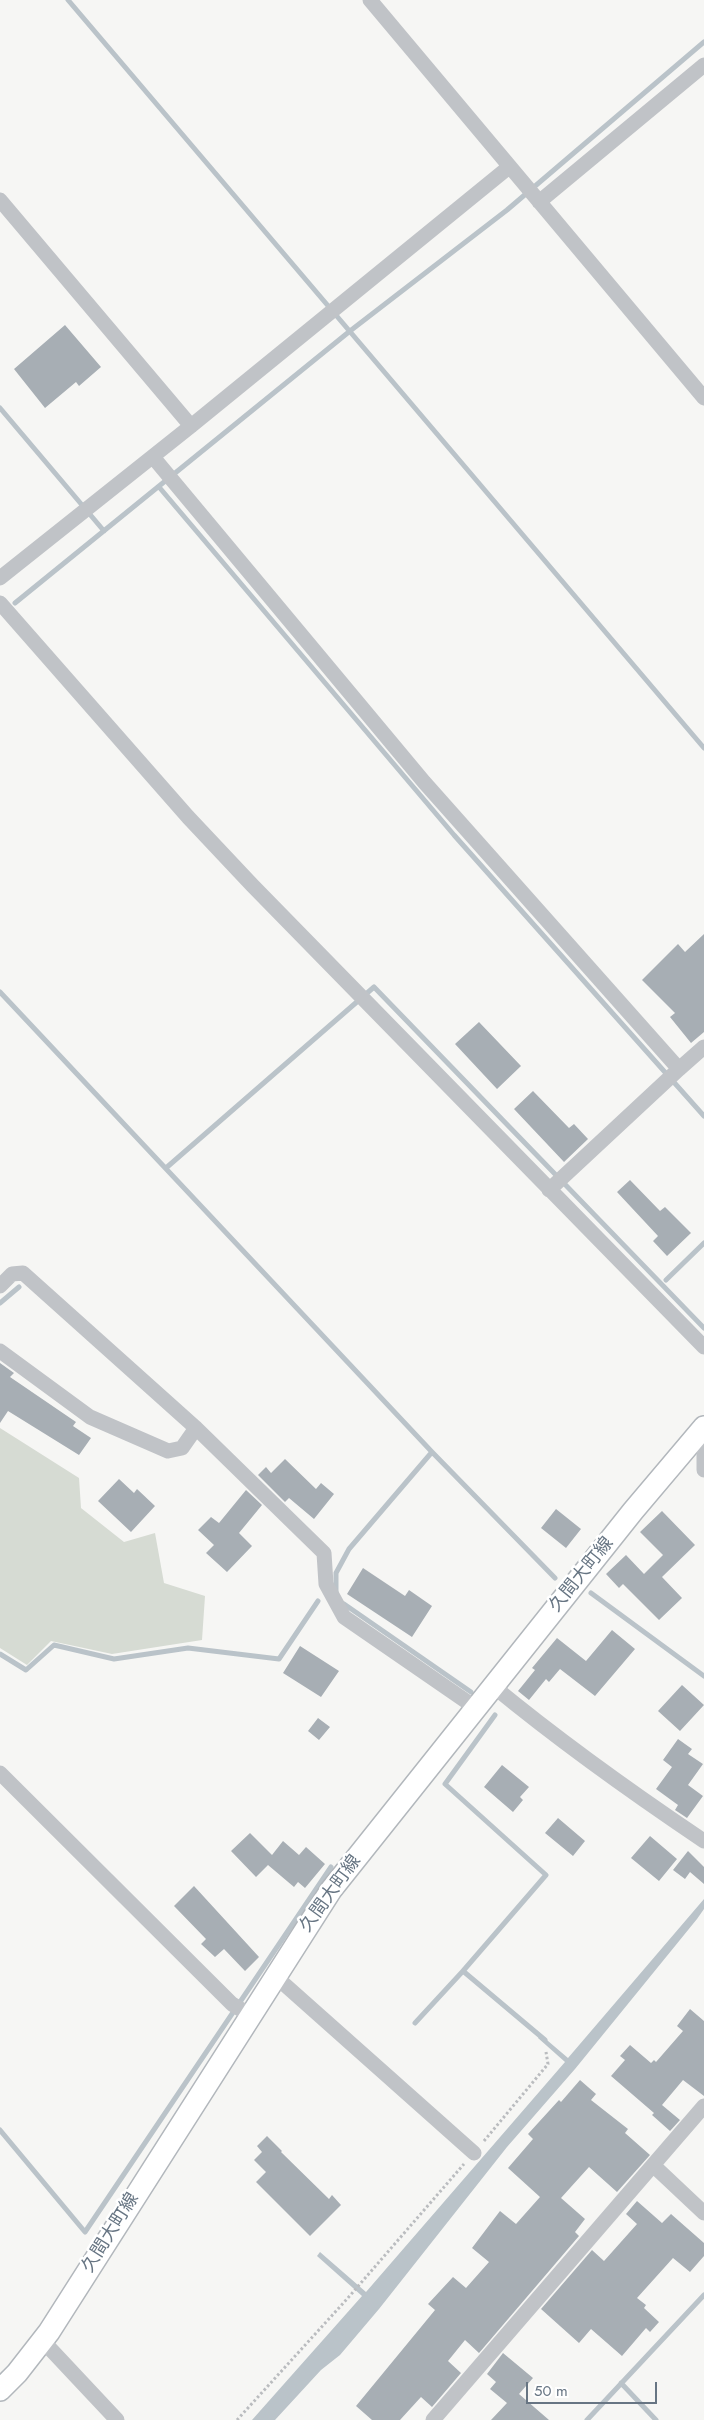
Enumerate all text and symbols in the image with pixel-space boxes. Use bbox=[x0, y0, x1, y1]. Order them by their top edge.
street label: 久間大町線 bbox=[545, 1533, 619, 1617]
street label: 久間大町線 bbox=[296, 1851, 366, 1937]
street label: 久間大町線 bbox=[78, 2189, 144, 2277]
scale bar bbox=[529, 2372, 660, 2404]
text: 50 m bbox=[534, 2380, 568, 2402]

